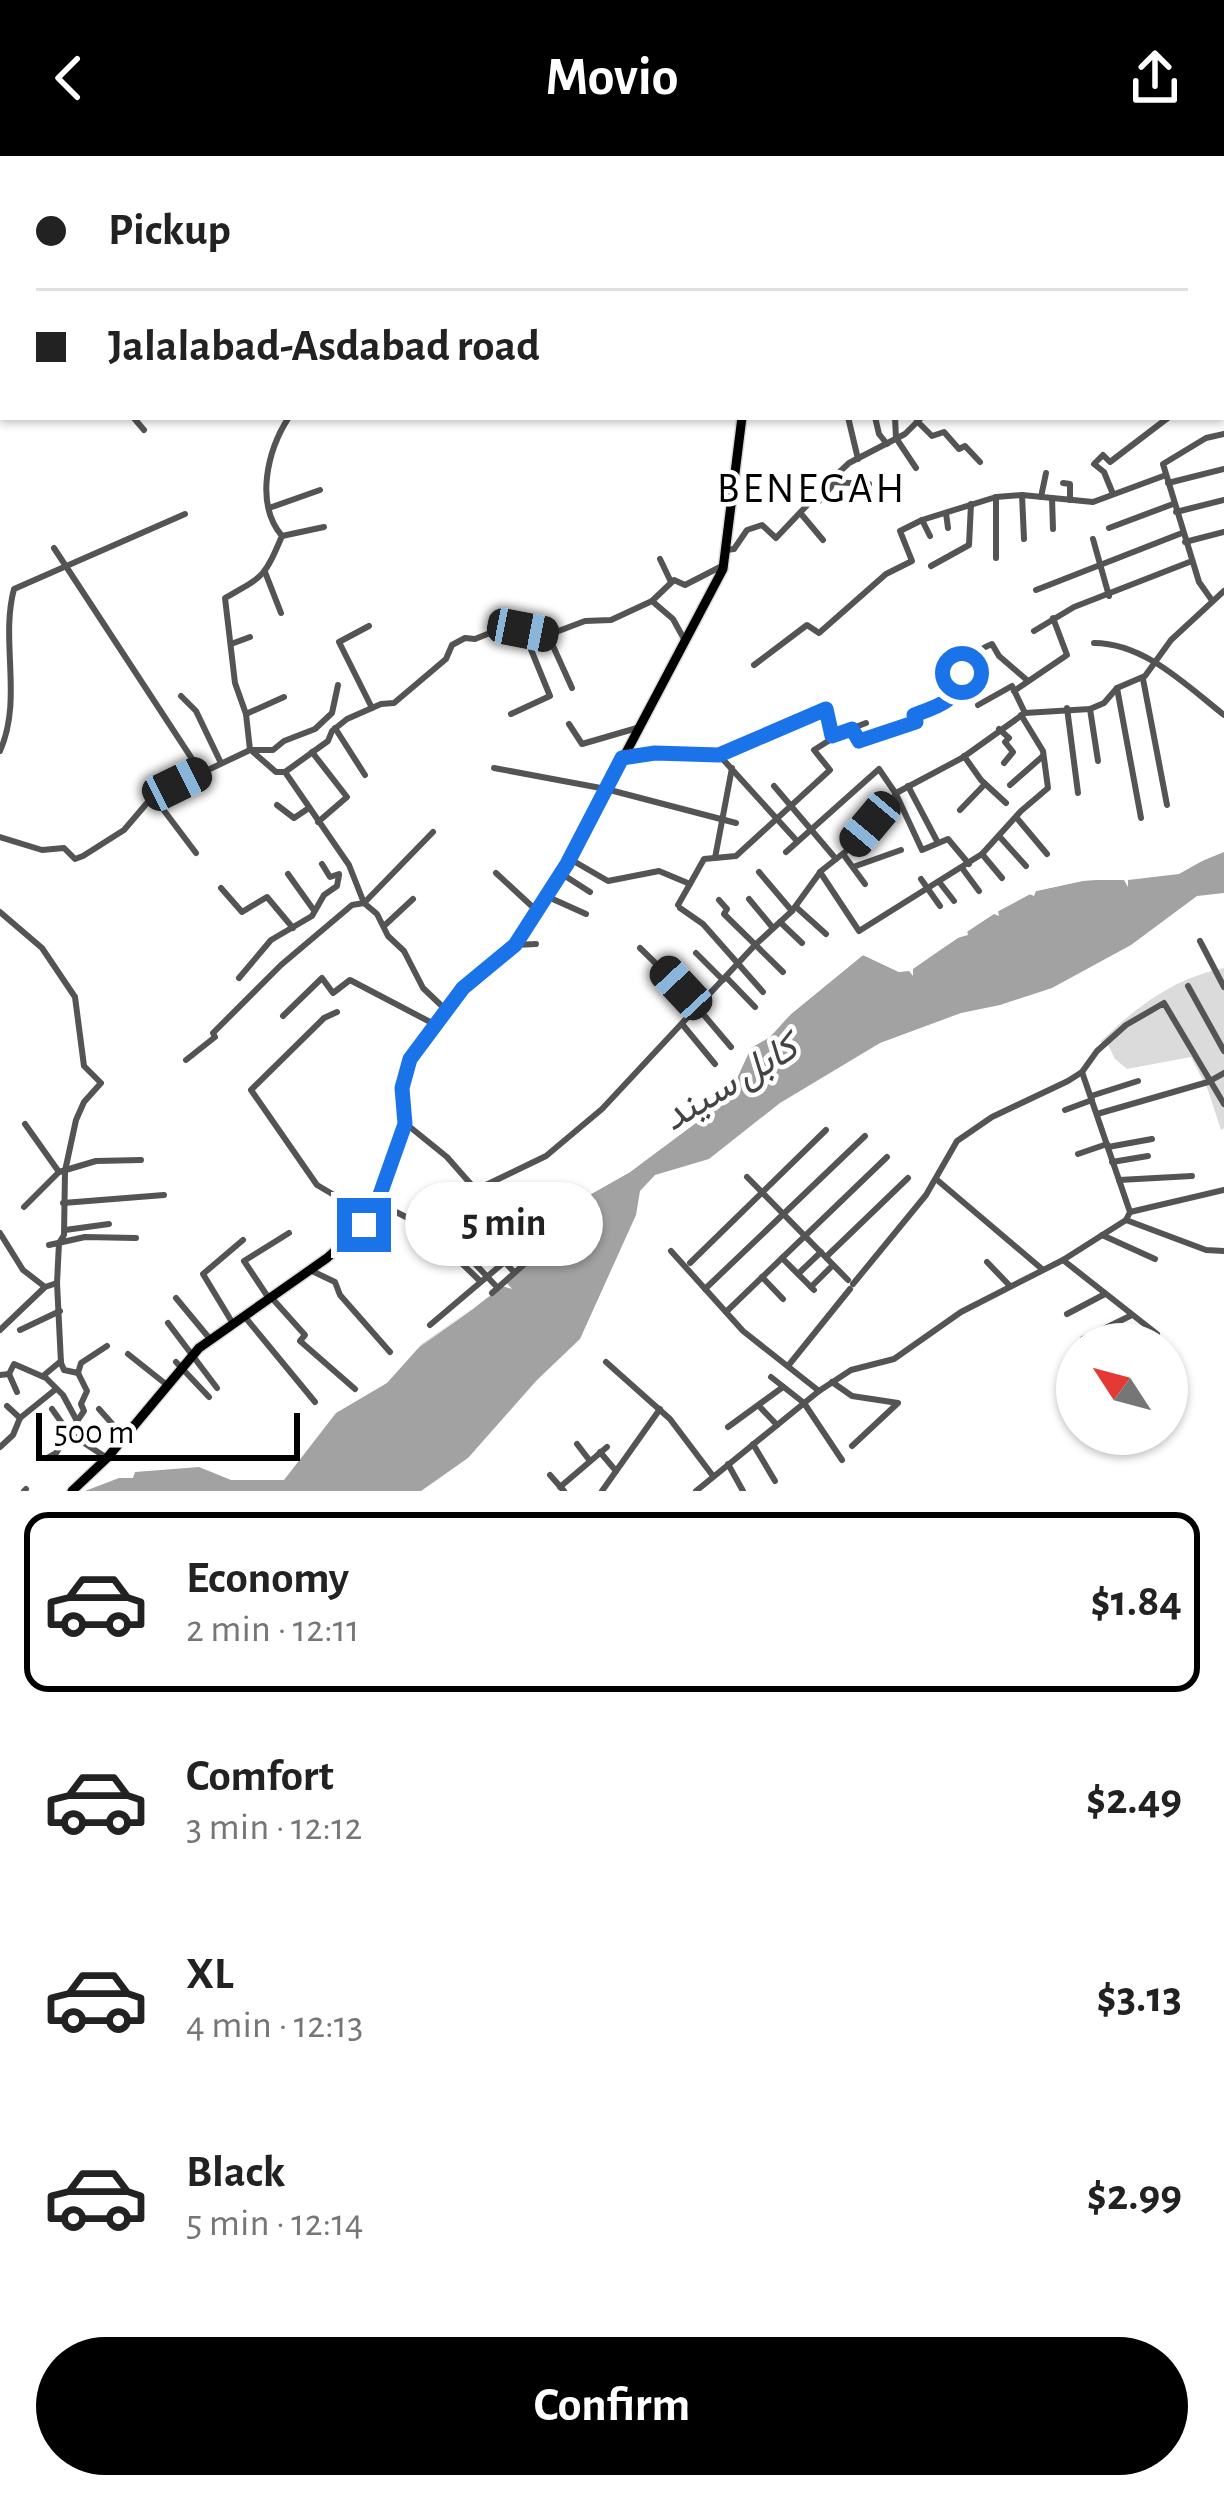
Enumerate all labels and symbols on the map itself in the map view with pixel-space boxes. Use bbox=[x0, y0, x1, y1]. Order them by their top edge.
district label: BENEGAH bbox=[717, 468, 907, 510]
car bbox=[484, 605, 562, 655]
route start bbox=[935, 646, 989, 700]
car bbox=[137, 752, 217, 816]
car bbox=[833, 785, 907, 863]
car bbox=[643, 949, 719, 1027]
water label: کابل سيند bbox=[656, 1025, 810, 1140]
callout: 5 min bbox=[406, 1183, 604, 1267]
route end bbox=[337, 1198, 391, 1252]
north arrow bbox=[1056, 1323, 1188, 1455]
scale bar bbox=[36, 1407, 300, 1460]

